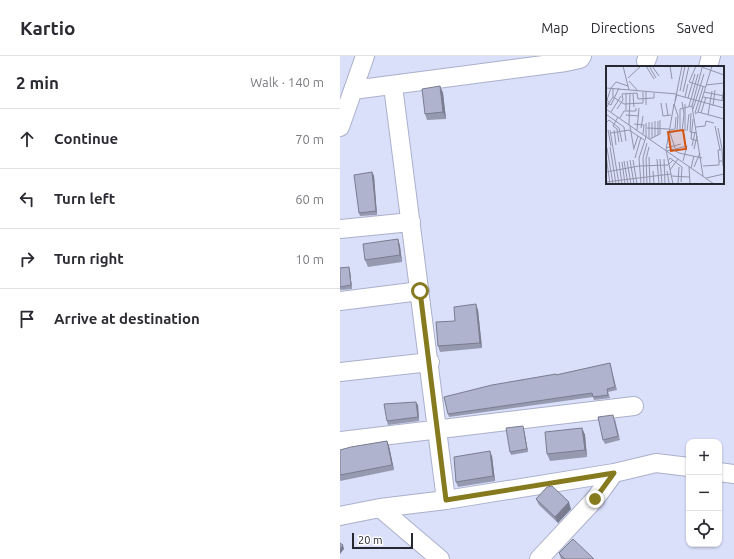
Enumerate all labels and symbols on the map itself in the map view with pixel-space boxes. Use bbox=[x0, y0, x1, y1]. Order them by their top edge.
inset map bbox=[606, 66, 724, 184]
route start bbox=[411, 282, 429, 300]
route end bbox=[586, 490, 604, 508]
scale bar bbox=[352, 531, 413, 550]

